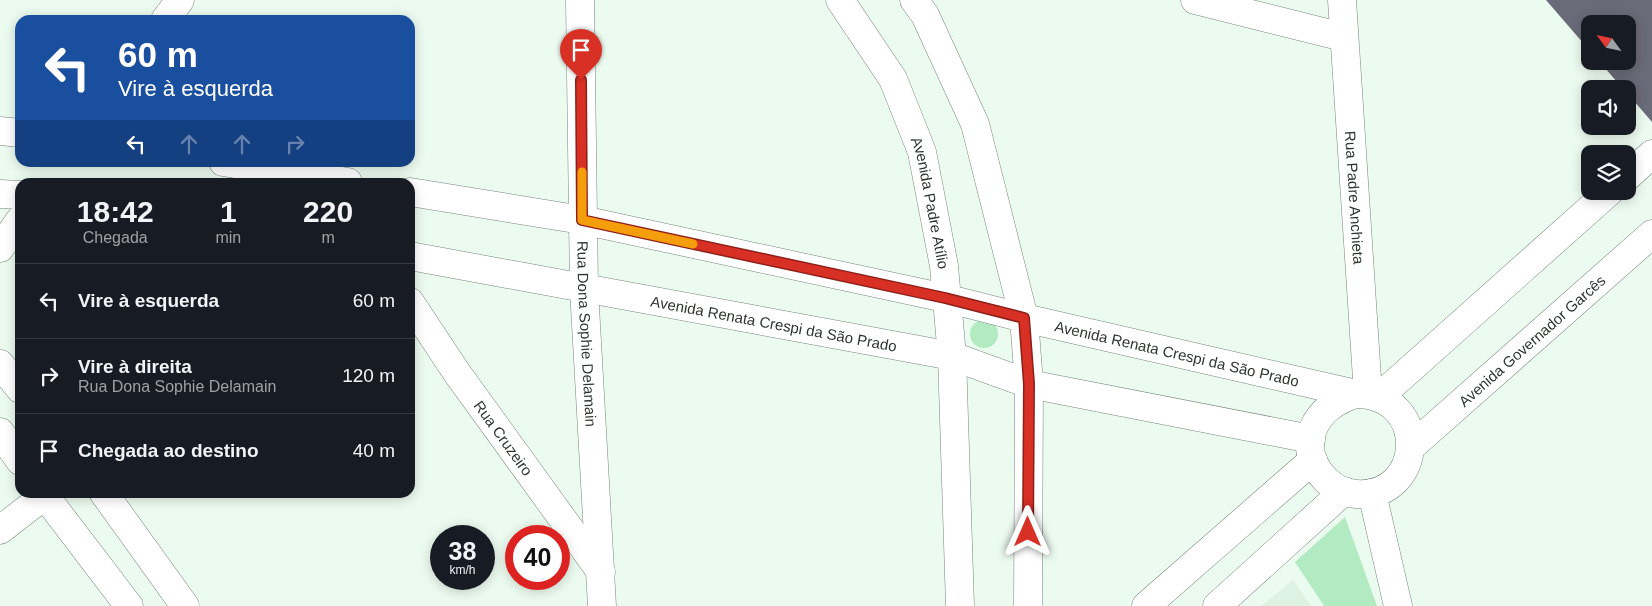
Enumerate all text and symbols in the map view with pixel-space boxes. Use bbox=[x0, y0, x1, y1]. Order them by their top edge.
north arrow bbox=[1581, 15, 1636, 70]
map controls bbox=[1581, 15, 1636, 200]
pin bbox=[560, 29, 602, 80]
icon: left bbox=[35, 35, 100, 100]
text: 60 m bbox=[118, 35, 198, 74]
icon: arrive bbox=[567, 36, 595, 64]
text: Vire à esquerda bbox=[118, 76, 273, 101]
button: sound bbox=[1581, 80, 1636, 135]
icon: left bbox=[122, 130, 150, 158]
icon: ahead bbox=[175, 130, 203, 158]
icon: ahead bbox=[228, 130, 256, 158]
icon: right bbox=[281, 130, 309, 158]
street label: Rua Padre Anchieta bbox=[1342, 130, 1368, 265]
street label: Avenida Padre Atílio bbox=[908, 134, 953, 270]
button: layers bbox=[1581, 145, 1636, 200]
text: 18:42 bbox=[77, 195, 154, 228]
text: 1 bbox=[220, 195, 237, 228]
text: 220 bbox=[303, 195, 353, 228]
text: Chegada bbox=[83, 229, 148, 246]
text: min bbox=[215, 229, 241, 246]
text: m bbox=[321, 229, 335, 246]
street label: Rua Dona Sophie Delamain bbox=[575, 241, 600, 427]
street label: Avenida Governador Garcês bbox=[1455, 271, 1608, 410]
icon: left bbox=[35, 287, 63, 315]
text: Vire à esquerda bbox=[78, 290, 219, 311]
text: 60 m bbox=[353, 290, 395, 311]
street label: Avenida Renata Crespi da São Prado bbox=[649, 292, 898, 354]
street label: Avenida Renata Crespi da São Prado bbox=[1053, 317, 1301, 389]
text: Vire à direita bbox=[78, 356, 192, 377]
icon: right bbox=[35, 362, 63, 390]
text: 120 m bbox=[342, 365, 395, 386]
text: Rua Dona Sophie Delamain bbox=[78, 378, 276, 395]
street label: Rua Cruzeiro bbox=[471, 397, 537, 478]
icon: arrive bbox=[35, 437, 63, 465]
text: Chegada ao destino bbox=[78, 440, 259, 461]
text: 40 m bbox=[353, 440, 395, 461]
position arrow bbox=[1001, 505, 1053, 557]
speed limit sign: 40 bbox=[505, 525, 570, 590]
text: 38 bbox=[449, 537, 476, 565]
text: km/h bbox=[449, 563, 476, 577]

